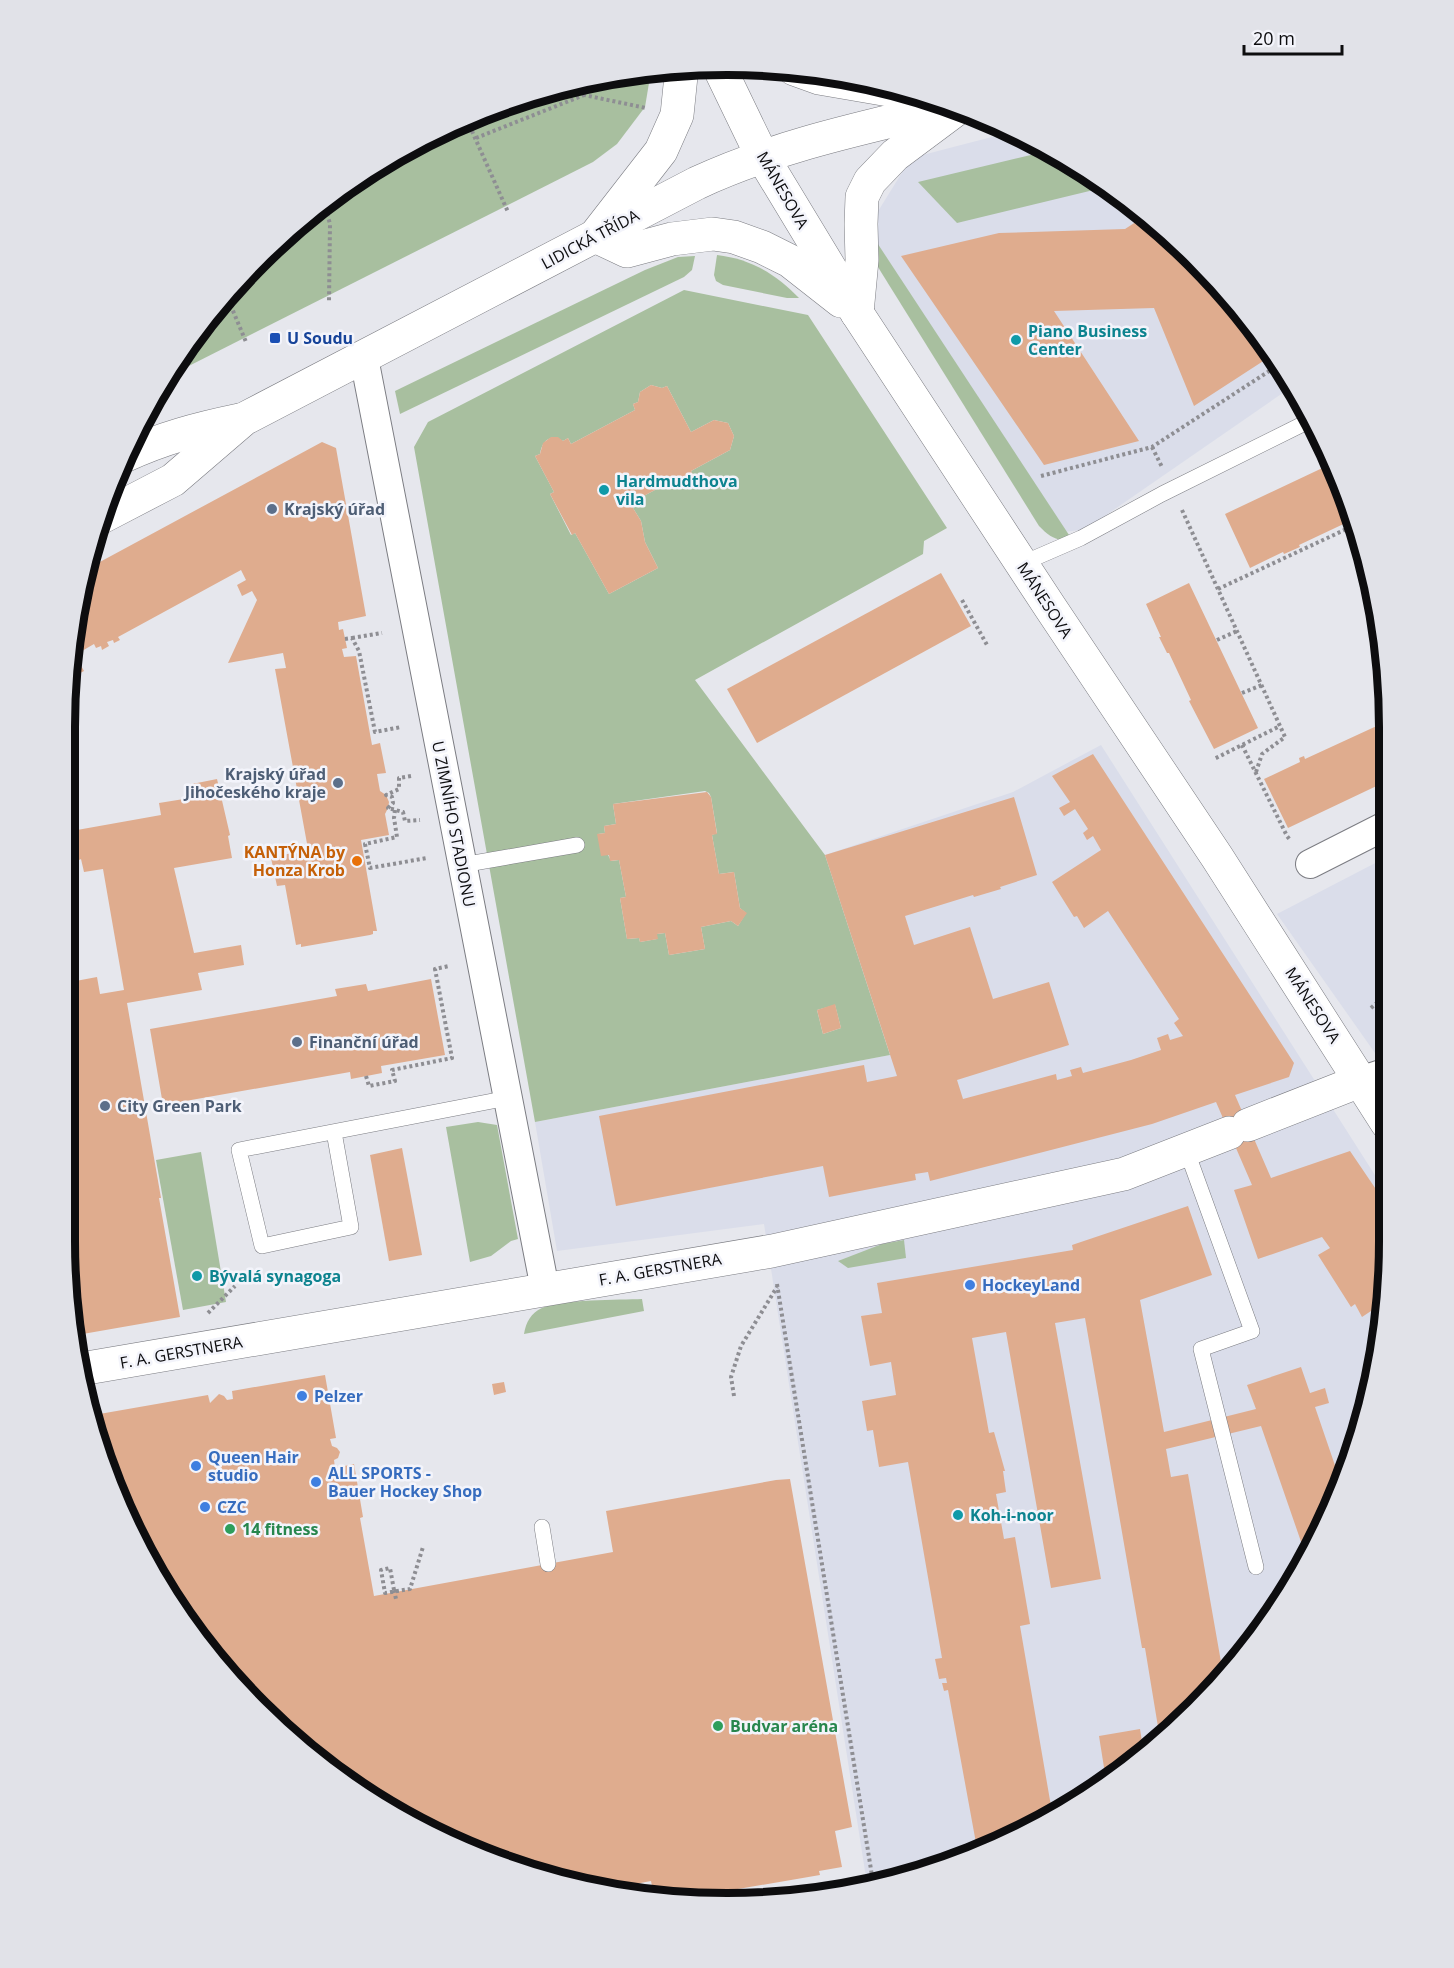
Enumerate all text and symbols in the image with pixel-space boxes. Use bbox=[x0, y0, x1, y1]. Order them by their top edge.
scale bar bbox=[1244, 18, 1342, 56]
text: 20 m bbox=[1253, 26, 1295, 50]
street label: MÁNESOVA bbox=[752, 147, 815, 234]
street label: LIDICKÁ TŘÍDA bbox=[537, 204, 644, 274]
place label: Piano Business Center bbox=[1028, 320, 1147, 360]
place label: U Soudu bbox=[287, 327, 353, 349]
marker: U Soudu bbox=[268, 331, 282, 345]
marker: Piano Business Center bbox=[1009, 333, 1023, 347]
place label: Hardmudthova vila bbox=[616, 470, 738, 510]
marker: Hardmudthova vila bbox=[597, 483, 611, 497]
place label: Krajský úřad bbox=[284, 498, 385, 520]
marker: Krajský úřad bbox=[265, 502, 279, 516]
street label: MÁNESOVA bbox=[1012, 558, 1078, 643]
street label: U ZIMNÍHO STADIONU bbox=[427, 739, 481, 909]
place label: Krajský úřad Jihočeského kraje bbox=[183, 763, 326, 803]
marker: Krajský úřad Jihočeského kraje bbox=[331, 776, 345, 790]
place label: KANTÝNA by Honza Krob bbox=[244, 841, 346, 881]
marker: KANTÝNA by Honza Krob bbox=[350, 854, 364, 868]
street label: MÁNESOVA bbox=[1280, 963, 1346, 1048]
place label: Finanční úřad bbox=[309, 1031, 419, 1053]
marker: Finanční úřad bbox=[290, 1035, 304, 1049]
place label: City Green Park bbox=[117, 1095, 242, 1117]
marker: City Green Park bbox=[98, 1099, 112, 1113]
street label: F. A. GERSTNERA bbox=[597, 1247, 724, 1291]
place label: Bývalá synagoga bbox=[209, 1265, 341, 1287]
marker: Bývalá synagoga bbox=[190, 1269, 204, 1283]
place label: HockeyLand bbox=[982, 1274, 1080, 1296]
marker: HockeyLand bbox=[963, 1278, 977, 1292]
street label: F. A. GERSTNERA bbox=[118, 1330, 245, 1374]
place label: Pelzer bbox=[314, 1385, 363, 1407]
marker: Pelzer bbox=[295, 1389, 309, 1403]
place label: Queen Hair studio bbox=[208, 1446, 299, 1486]
marker: Queen Hair studio bbox=[189, 1459, 203, 1473]
place label: ALL SPORTS - Bauer Hockey Shop bbox=[328, 1462, 482, 1502]
marker: ALL SPORTS - Bauer Hockey Shop bbox=[309, 1475, 323, 1489]
place label: CZC bbox=[217, 1496, 247, 1518]
marker: CZC bbox=[198, 1500, 212, 1514]
place label: Koh-i-noor bbox=[970, 1504, 1054, 1526]
marker: Koh-i-noor bbox=[951, 1508, 965, 1522]
place label: 14 fitness bbox=[242, 1518, 318, 1540]
marker: 14 fitness bbox=[223, 1522, 237, 1536]
place label: Budvar aréna bbox=[730, 1715, 838, 1737]
marker: Budvar aréna bbox=[711, 1719, 725, 1733]

